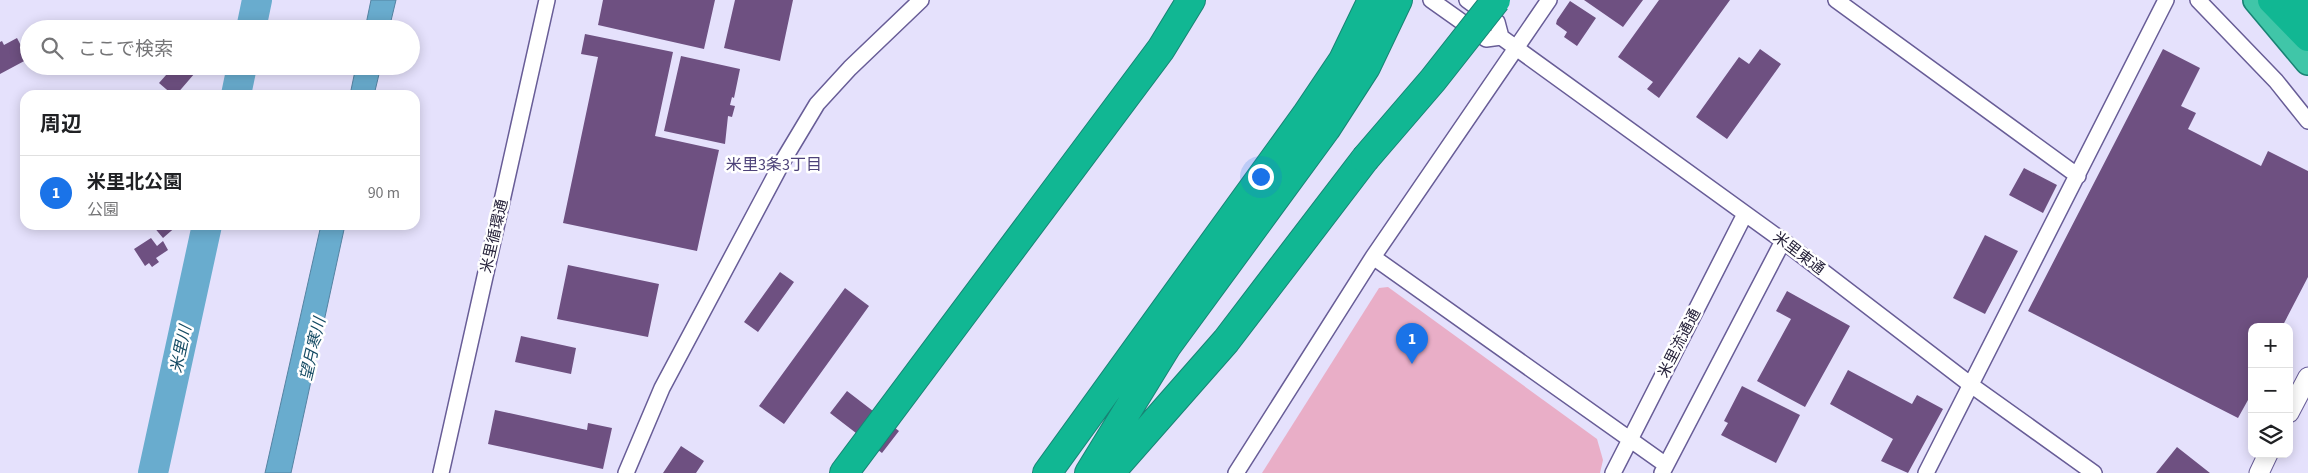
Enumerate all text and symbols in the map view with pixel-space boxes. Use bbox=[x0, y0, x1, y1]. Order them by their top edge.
search box bbox=[20, 20, 420, 75]
icon: search bbox=[38, 34, 66, 62]
text: ここで検索 bbox=[78, 36, 173, 63]
text: 周辺 bbox=[40, 109, 82, 139]
district label: 米里3条3丁目 bbox=[726, 154, 822, 176]
your location bbox=[1248, 164, 1274, 190]
text: 米里北公園 bbox=[87, 169, 182, 196]
text: 1 bbox=[52, 182, 60, 204]
text: 90 m bbox=[368, 182, 400, 204]
street label: 米里循環通 bbox=[476, 197, 513, 275]
text: 公園 bbox=[87, 199, 119, 221]
street label: 米里東通 bbox=[1768, 227, 1829, 280]
street label: 米里流通通 bbox=[1653, 305, 1706, 381]
water label: 望月寒川 bbox=[295, 314, 331, 383]
water label: 米里川 bbox=[165, 321, 197, 375]
pin: 1 bbox=[1396, 323, 1428, 364]
map controls bbox=[2248, 323, 2293, 458]
button: + bbox=[2248, 323, 2293, 368]
button: − bbox=[2248, 368, 2293, 413]
button: layers bbox=[2248, 413, 2293, 458]

